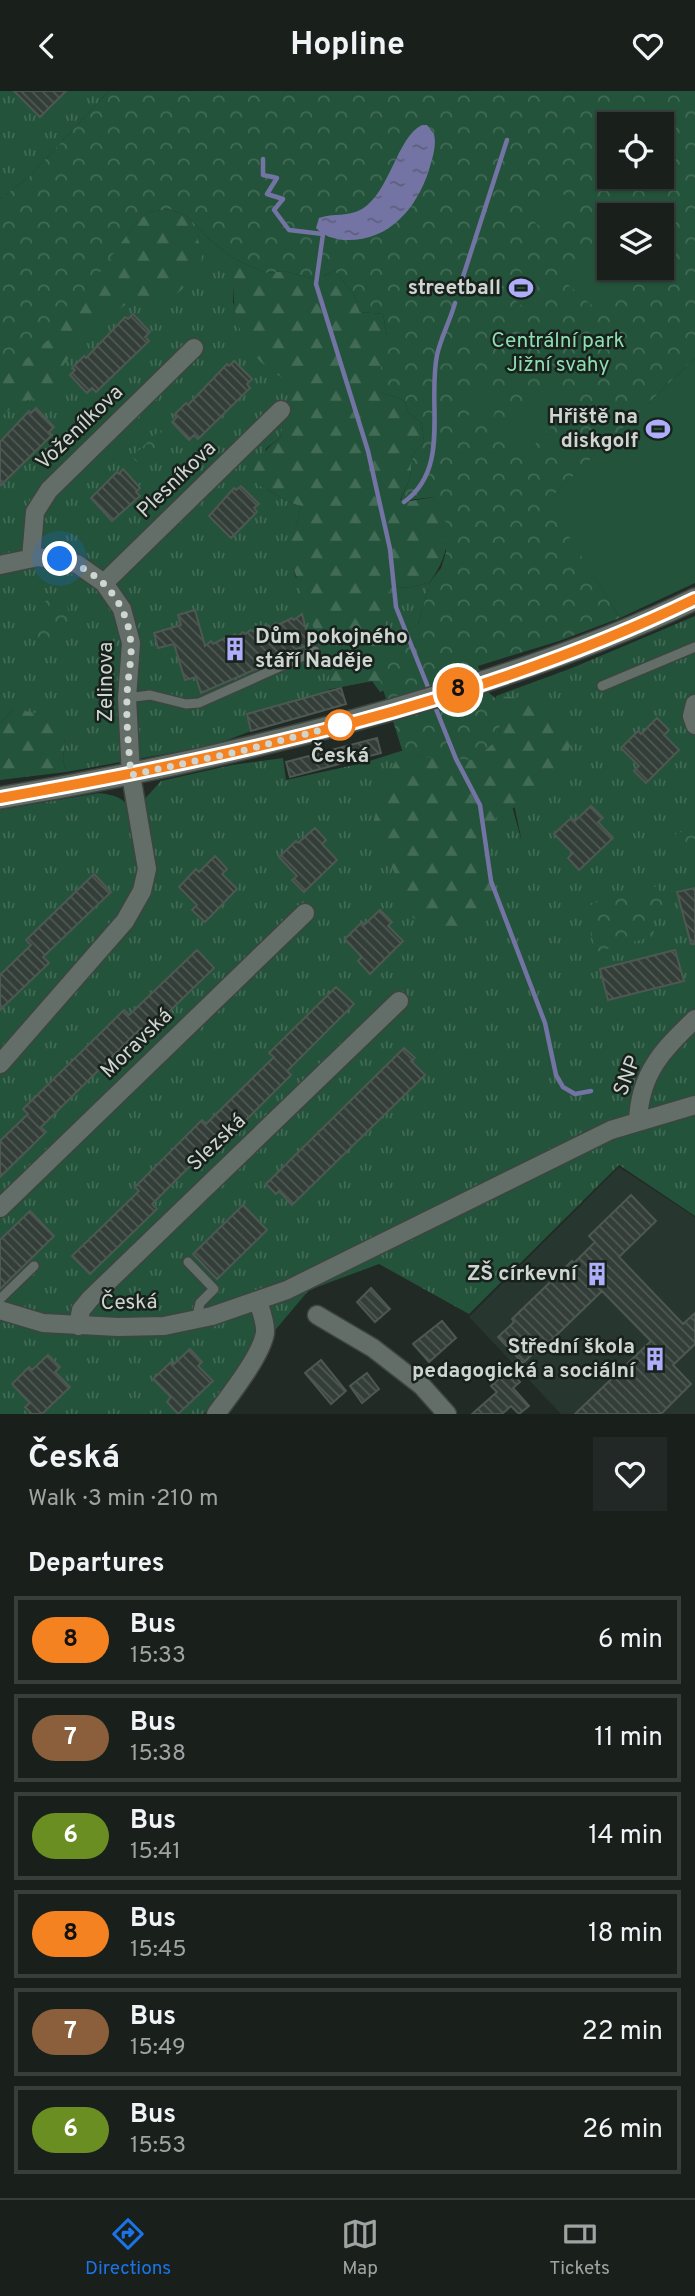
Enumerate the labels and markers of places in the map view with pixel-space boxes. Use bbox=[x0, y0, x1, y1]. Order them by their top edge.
sports icon: streetball bbox=[507, 274, 535, 302]
place label: streetball bbox=[408, 275, 501, 302]
place label: Hřiště na diskgolf bbox=[548, 404, 638, 455]
sports icon: Hřiště na diskgolf bbox=[644, 415, 672, 443]
place label: Dům pokojného stáří Naděje bbox=[255, 624, 408, 675]
building icon: Dům pokojného stáří Naděje bbox=[221, 635, 249, 663]
marker: Česká bbox=[325, 710, 355, 740]
place label: Česká bbox=[311, 742, 369, 770]
place label: ZŠ církevní bbox=[467, 1260, 579, 1288]
building icon: ZŠ církevní bbox=[583, 1260, 611, 1288]
place label: Střední škola pedagogická a sociální bbox=[412, 1334, 637, 1385]
building icon: Střední škola pedagogická a sociální bbox=[641, 1345, 669, 1373]

